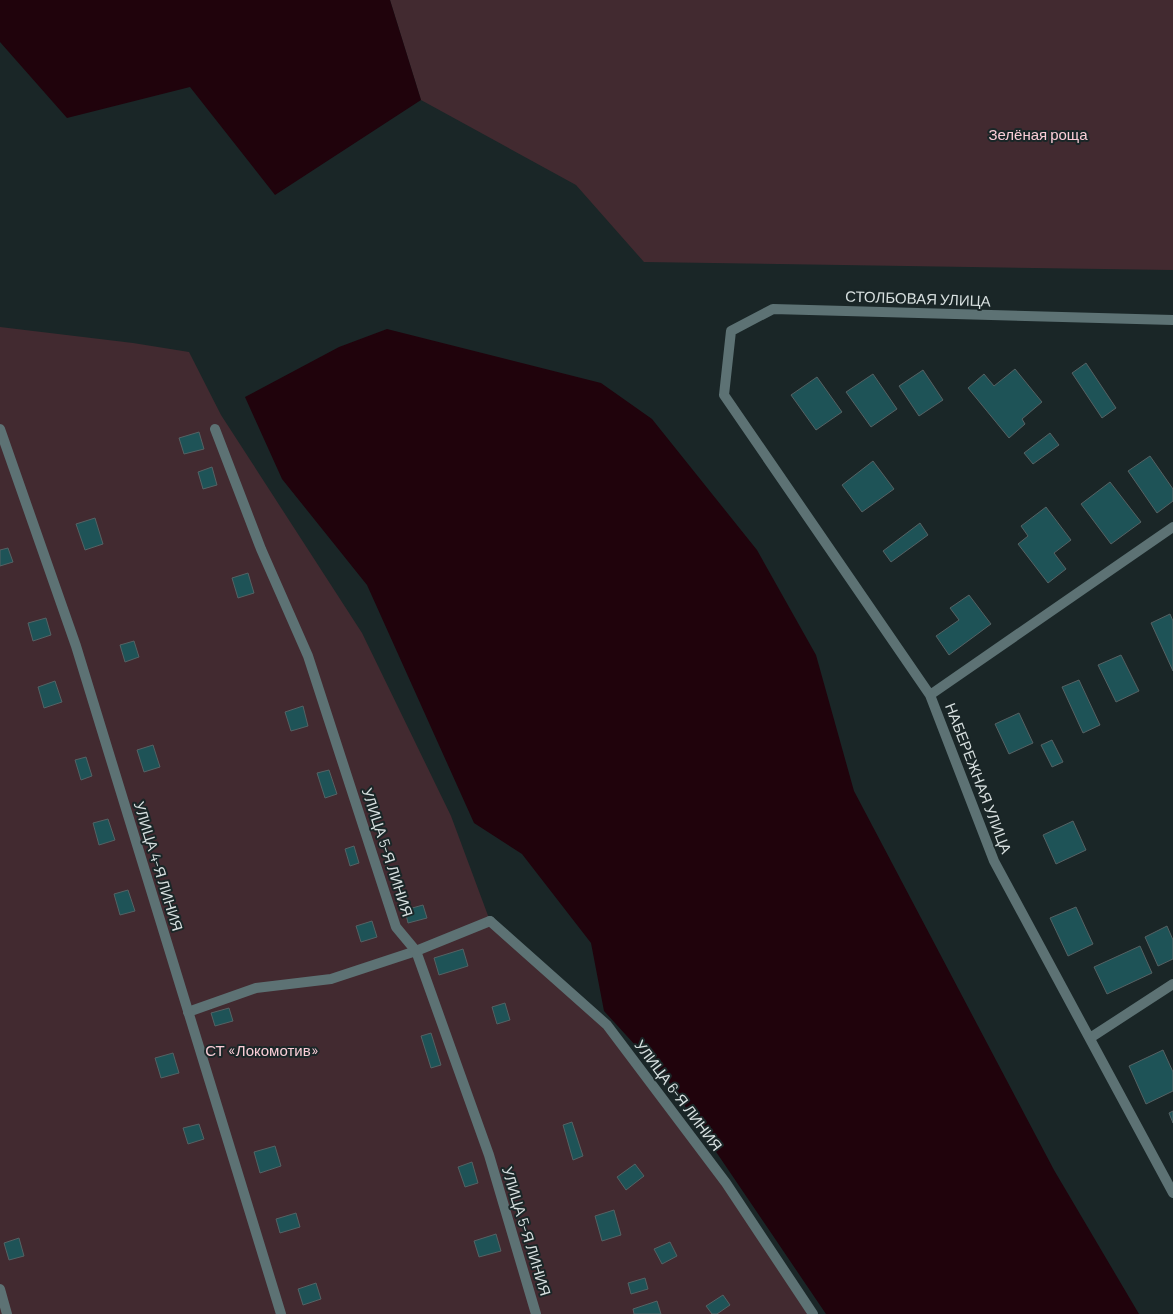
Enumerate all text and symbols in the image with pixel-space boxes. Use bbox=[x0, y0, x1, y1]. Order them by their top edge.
park label: Зелёная роща bbox=[988, 125, 1088, 143]
street label: СТОЛБОВАЯ УЛИЦА bbox=[845, 286, 991, 310]
street label: НАБЕРЕЖНАЯ УЛИЦА bbox=[942, 700, 1016, 856]
street label: УЛИЦА 5-Я ЛИНИЯ bbox=[359, 785, 417, 919]
street label: УЛИЦА 4-Я ЛИНИЯ bbox=[131, 799, 187, 933]
street label: УЛИЦА 6-Я ЛИНИЯ bbox=[631, 1036, 727, 1154]
park label: СТ «Локомотив» bbox=[205, 1041, 319, 1059]
street label: УЛИЦА 5-Я ЛИНИЯ bbox=[499, 1164, 555, 1298]

